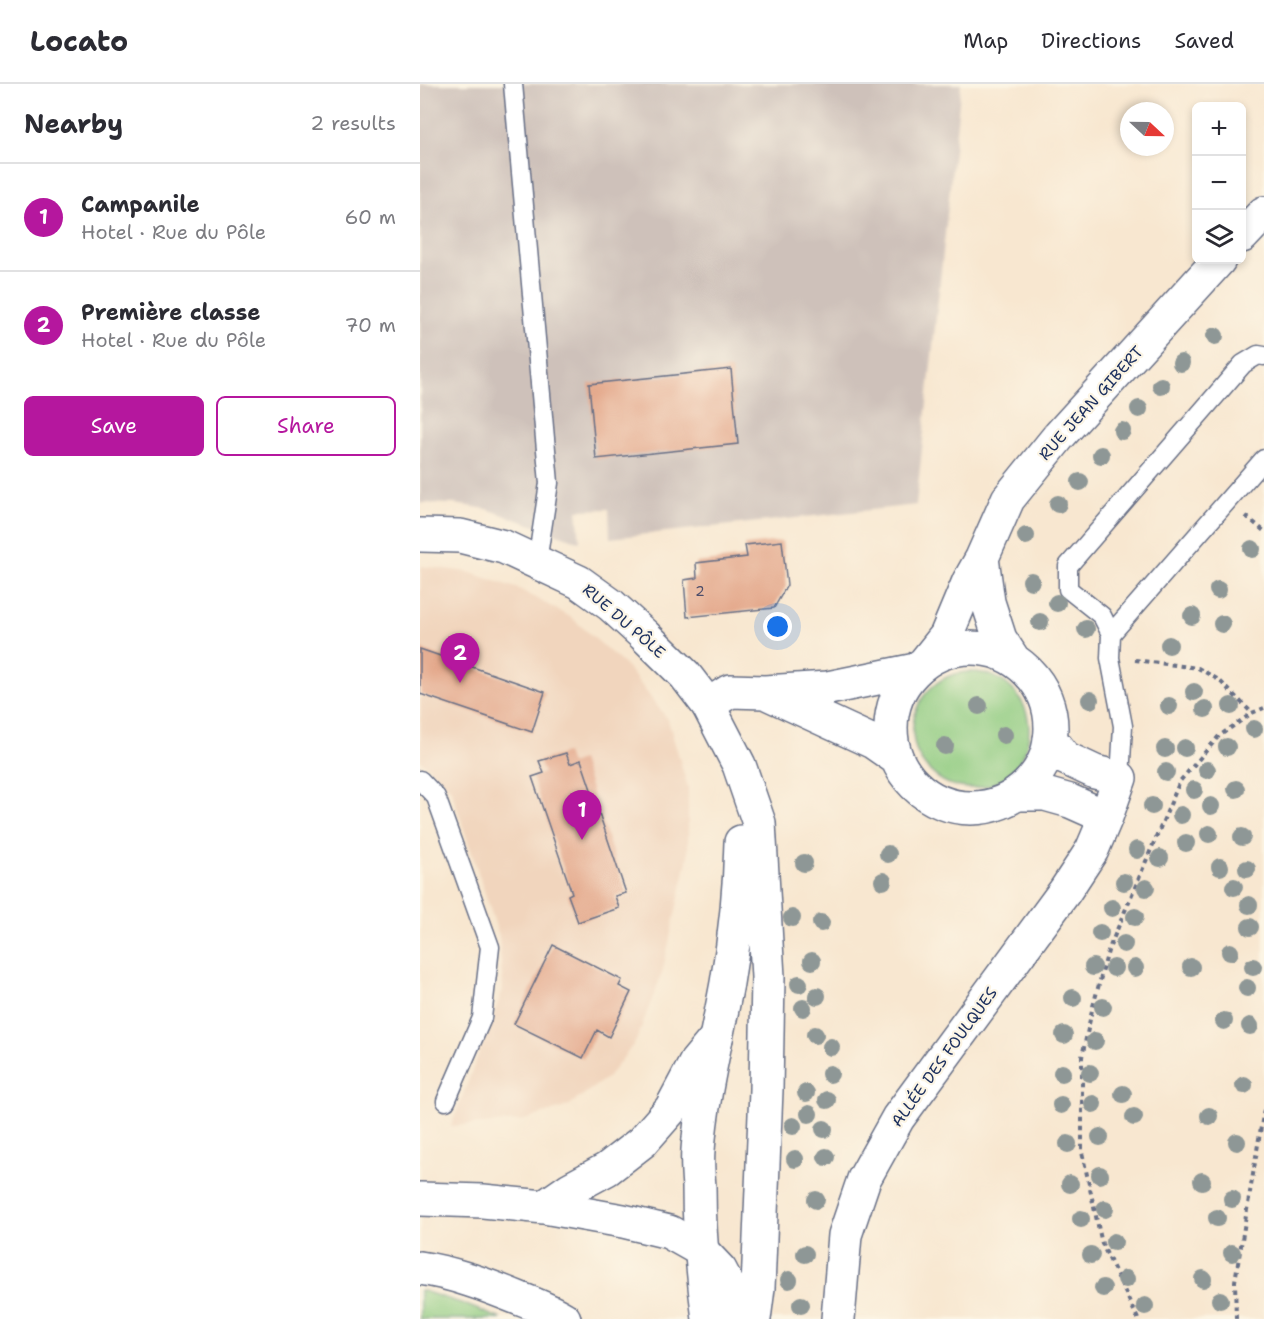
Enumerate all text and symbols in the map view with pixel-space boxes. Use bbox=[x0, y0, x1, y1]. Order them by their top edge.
text: Locato bbox=[30, 22, 128, 60]
text: Map bbox=[963, 27, 1008, 55]
text: Directions bbox=[1041, 27, 1141, 55]
text: Saved bbox=[1174, 27, 1234, 55]
north arrow bbox=[1120, 102, 1174, 156]
map controls bbox=[1192, 102, 1246, 264]
button: + bbox=[1192, 102, 1246, 156]
text: Nearby bbox=[24, 106, 123, 141]
text: 2 results bbox=[310, 110, 396, 136]
button: − bbox=[1192, 156, 1246, 210]
text: Campanile bbox=[81, 190, 200, 219]
text: 1 bbox=[39, 204, 48, 230]
text: 60 m bbox=[344, 204, 396, 230]
button: layers bbox=[1192, 210, 1246, 264]
text: Hotel · Rue du Pôle bbox=[81, 219, 266, 245]
text: Première classe bbox=[81, 298, 261, 327]
text: 2 bbox=[37, 312, 51, 338]
text: 70 m bbox=[344, 312, 396, 338]
text: Hotel · Rue du Pôle bbox=[81, 327, 266, 353]
street label: RUE JEAN GIBERT bbox=[1034, 341, 1148, 464]
button: Save bbox=[24, 396, 204, 456]
button: Share bbox=[216, 396, 396, 456]
street label: RUE DU PÔLE bbox=[578, 579, 670, 663]
house number: 2 bbox=[695, 582, 705, 600]
your location bbox=[763, 612, 792, 641]
pin: 2 bbox=[440, 634, 480, 683]
pin: 1 bbox=[562, 790, 602, 840]
street label: ALLÉE DES FOULQUES bbox=[886, 983, 1002, 1131]

